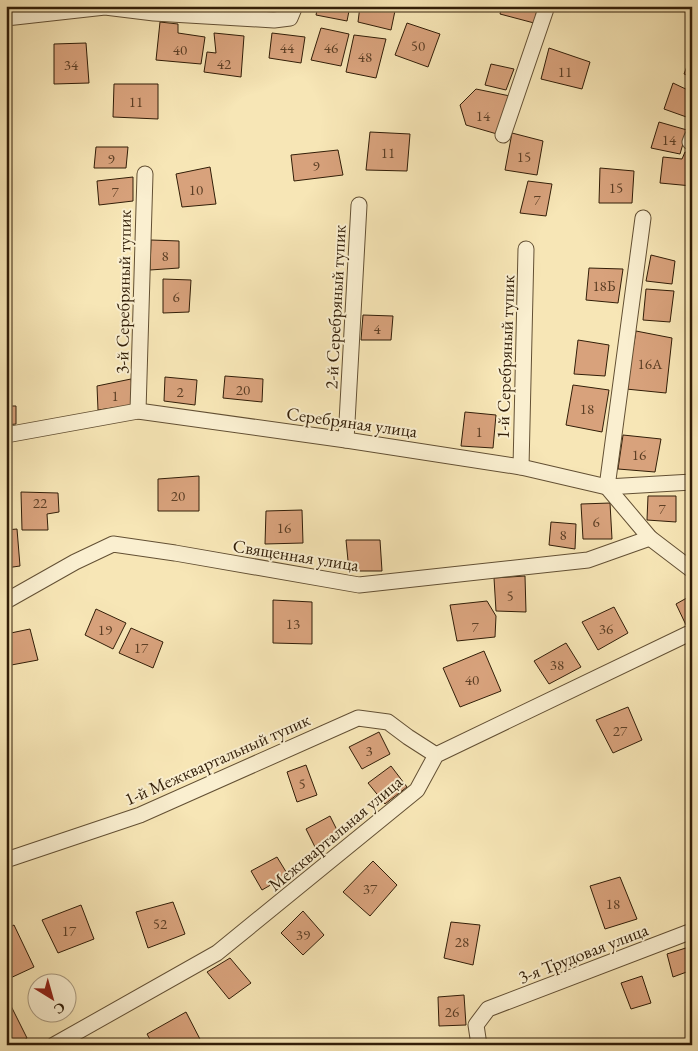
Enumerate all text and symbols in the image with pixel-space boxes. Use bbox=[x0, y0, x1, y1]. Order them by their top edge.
house number: 50 bbox=[411, 36, 425, 55]
house number: 44 bbox=[280, 38, 295, 57]
house number: 46 bbox=[324, 38, 338, 57]
house number: 40 bbox=[173, 40, 187, 59]
house number: 48 bbox=[358, 47, 372, 66]
house number: 42 bbox=[217, 54, 232, 73]
house number: 34 bbox=[64, 55, 79, 74]
house number: 11 bbox=[558, 62, 572, 81]
house number: 11 bbox=[129, 92, 143, 111]
house number: 14 bbox=[476, 106, 491, 125]
house number: 14 bbox=[662, 130, 677, 149]
house number: 11 bbox=[381, 143, 395, 162]
house number: 15 bbox=[517, 147, 531, 166]
house number: 9 bbox=[107, 149, 115, 168]
house number: 9 bbox=[312, 156, 320, 175]
house number: 15 bbox=[609, 178, 623, 197]
house number: 10 bbox=[189, 180, 203, 199]
house number: 7 bbox=[111, 182, 119, 201]
house number: 7 bbox=[533, 190, 541, 209]
street label: 3-й Серебряный тупик bbox=[110, 209, 136, 374]
street label: 2-й Серебряный тупик bbox=[319, 224, 351, 390]
house number: 8 bbox=[161, 246, 169, 265]
street label: 1-й Серебряный тупик bbox=[491, 274, 519, 440]
house number: 18Б bbox=[592, 276, 616, 295]
house number: 6 bbox=[172, 287, 180, 306]
house number: 4 bbox=[373, 319, 381, 338]
house number: 16А bbox=[638, 354, 663, 373]
house number: 20 bbox=[236, 380, 250, 399]
house number: 2 bbox=[176, 382, 184, 401]
house number: 1 bbox=[111, 386, 119, 405]
house number: 18 bbox=[580, 399, 594, 418]
street label: Серебряная улица bbox=[285, 401, 420, 443]
house number: 1 bbox=[475, 422, 483, 441]
house number: 16 bbox=[632, 445, 646, 464]
house number: 20 bbox=[171, 486, 185, 505]
house number: 22 bbox=[33, 493, 48, 512]
house number: 7 bbox=[658, 499, 666, 518]
house number: 6 bbox=[592, 512, 600, 531]
house number: 16 bbox=[277, 518, 291, 537]
house number: 8 bbox=[559, 525, 567, 544]
street label: Священная улица bbox=[231, 534, 362, 576]
house number: 5 bbox=[506, 586, 514, 605]
house number: 13 bbox=[286, 614, 300, 633]
house number: 7 bbox=[471, 617, 479, 636]
house number: 36 bbox=[599, 619, 613, 638]
house number: 19 bbox=[98, 620, 112, 639]
house number: 17 bbox=[134, 638, 149, 657]
house number: 38 bbox=[550, 655, 564, 674]
house number: 40 bbox=[465, 670, 479, 689]
street label: 1-й Межквартальный тупик bbox=[121, 708, 314, 810]
house number: 27 bbox=[613, 721, 628, 740]
house number: 3 bbox=[365, 741, 373, 760]
street label: Межквартальная улица bbox=[263, 770, 408, 896]
house number: 5 bbox=[298, 774, 306, 793]
house number: 37 bbox=[363, 879, 378, 898]
house number: 18 bbox=[606, 894, 620, 913]
house number: 52 bbox=[153, 914, 168, 933]
street label: 3-я Трудовая улица bbox=[515, 917, 652, 988]
house number: 17 bbox=[62, 921, 77, 940]
house number: 39 bbox=[296, 925, 310, 944]
house number: 28 bbox=[455, 932, 469, 951]
north arrow bbox=[28, 974, 78, 1024]
text: С bbox=[50, 998, 69, 1019]
house number: 26 bbox=[445, 1002, 459, 1021]

